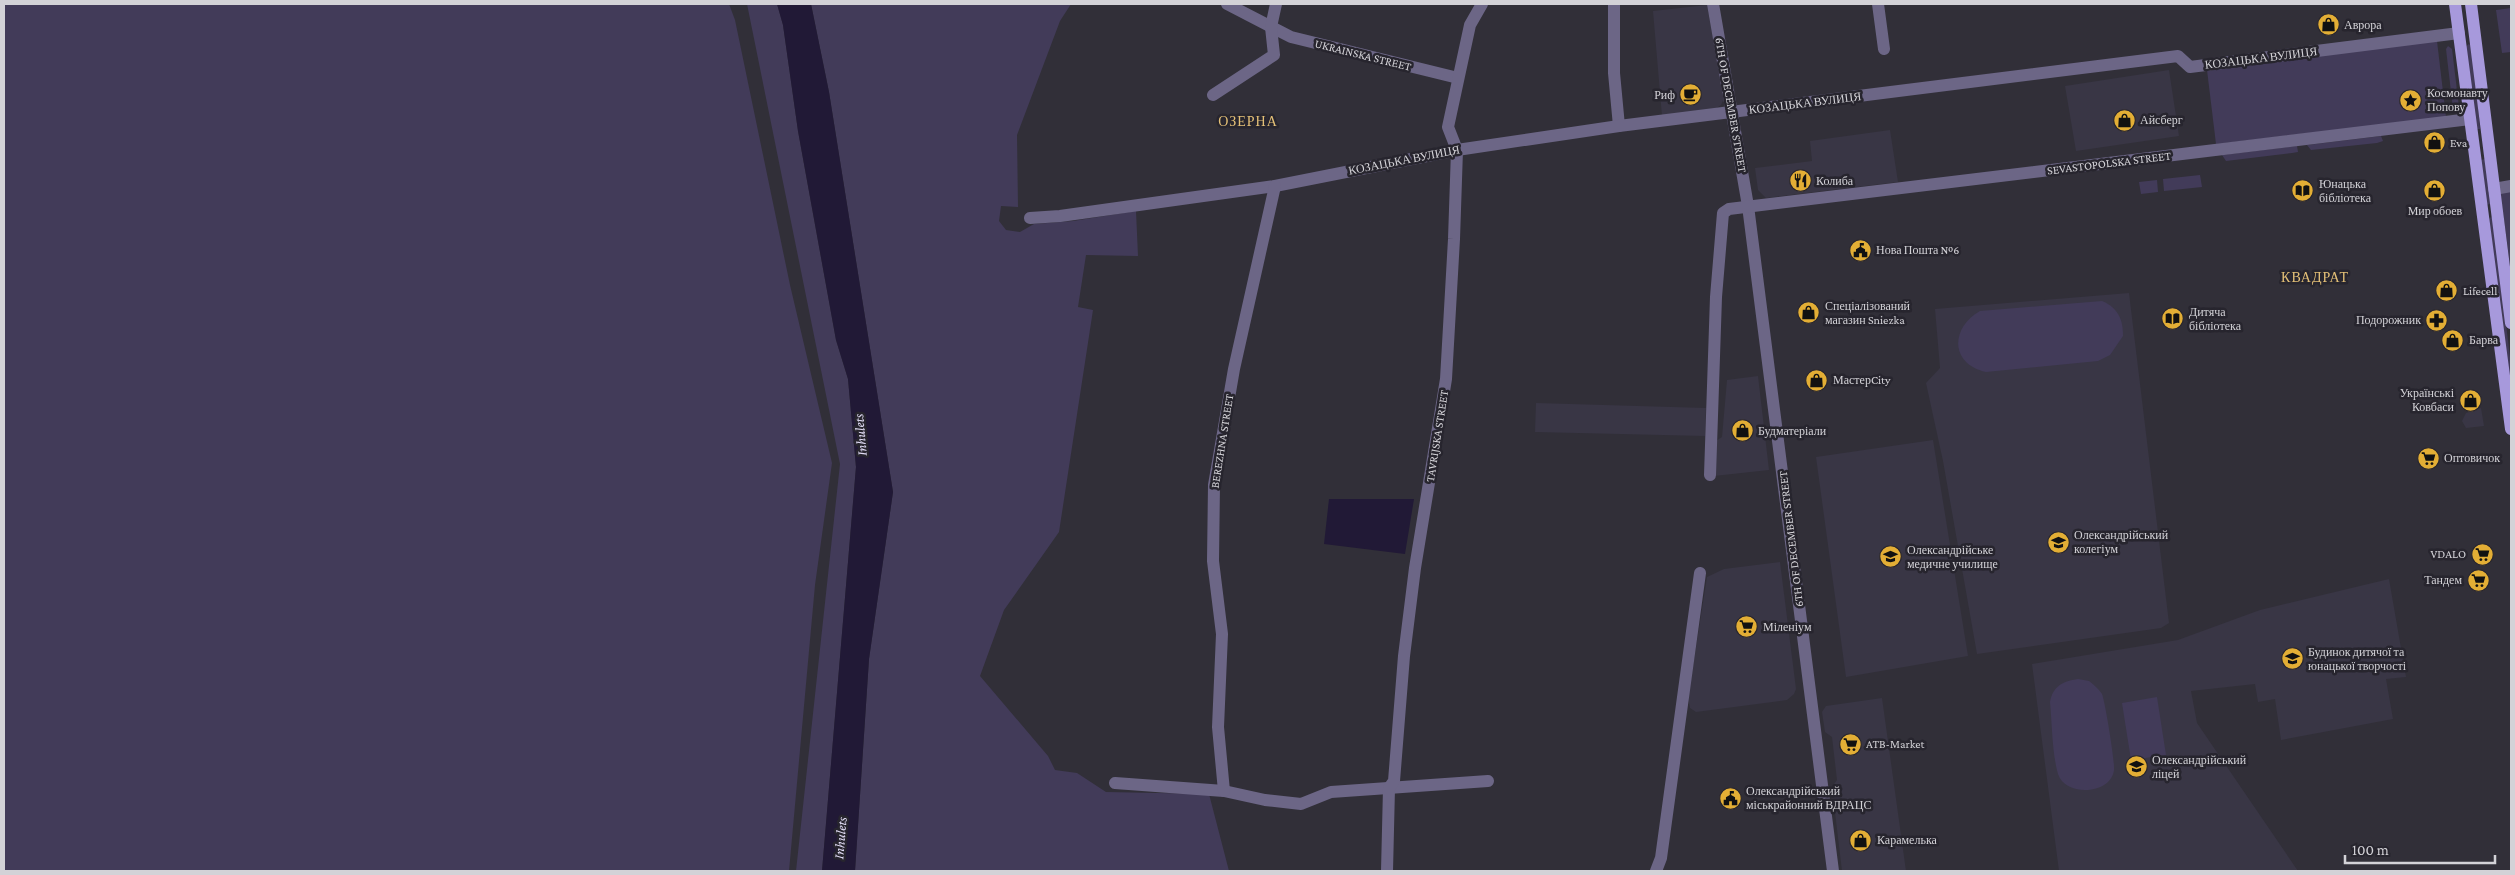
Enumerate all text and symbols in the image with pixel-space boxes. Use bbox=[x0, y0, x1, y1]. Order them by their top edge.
shop icon: Аврора bbox=[2316, 13, 2340, 37]
place label: Аврора bbox=[2344, 18, 2382, 32]
street label: UKRAINSKA STREET bbox=[1313, 36, 1413, 74]
street label: 6TH OF DECEMBER STREET bbox=[1712, 36, 1750, 174]
street label: КОЗАЦЬКА ВУЛИЦЯ bbox=[2204, 44, 2318, 72]
cafe icon: Риф bbox=[1679, 83, 1703, 107]
place label: Космонавту Попову bbox=[2427, 86, 2488, 114]
place label: Риф bbox=[1654, 88, 1675, 102]
place icon: Космонавту Попову bbox=[2399, 88, 2423, 112]
street label: КОЗАЦЬКА ВУЛИЦЯ bbox=[1748, 89, 1862, 117]
shop icon: Айсберг bbox=[2112, 108, 2136, 132]
district label: ОЗЕРНА bbox=[1218, 113, 1278, 129]
place label: Айсберг bbox=[2140, 113, 2183, 127]
shop icon: Eva bbox=[2422, 131, 2446, 155]
place label: Eva bbox=[2450, 136, 2468, 150]
street label: КОЗАЦЬКА ВУЛИЦЯ bbox=[1347, 142, 1461, 178]
street label: SEVASTOPOLSKA STREET bbox=[2046, 148, 2172, 178]
restaurant icon: Колиба bbox=[1788, 169, 1812, 193]
place label: Колиба bbox=[1816, 174, 1854, 188]
place label: Юнацька бібліотека bbox=[2319, 177, 2372, 205]
shop icon: Мир обоев bbox=[2423, 178, 2447, 202]
library icon: Юнацька бібліотека bbox=[2291, 179, 2315, 203]
place label: Мир обоев bbox=[2408, 204, 2463, 218]
public building icon: Нова Пошта №6 bbox=[1848, 238, 1872, 262]
place label: Нова Пошта №6 bbox=[1876, 243, 1959, 257]
district label: КВАДРАТ bbox=[2281, 269, 2349, 285]
shop icon: Lifecell bbox=[2435, 279, 2459, 303]
place label: Lifecell bbox=[2463, 284, 2497, 298]
place label: Спеціалізований магазин Sniezka bbox=[1825, 299, 1911, 327]
shop icon: Спеціалізований магазин Sniezka bbox=[1797, 301, 1821, 325]
place label: Дитяча бібліотека bbox=[2189, 305, 2242, 333]
library icon: Дитяча бібліотека bbox=[2161, 307, 2185, 331]
pharmacy icon: Подорожник bbox=[2425, 308, 2449, 332]
place label: Подорожник bbox=[2356, 313, 2421, 327]
shop icon: Барва bbox=[2441, 328, 2465, 352]
place label: Барва bbox=[2469, 333, 2499, 347]
shop icon: МастерCity bbox=[1805, 368, 1829, 392]
place label: МастерCity bbox=[1833, 373, 1891, 387]
place label: Українські Ковбаси bbox=[2400, 386, 2455, 414]
street label: TAVRIJSKA STREET bbox=[1423, 388, 1451, 483]
shop icon: Українські Ковбаси bbox=[2458, 388, 2482, 412]
street label: BEREZHNA STREET bbox=[1208, 392, 1236, 489]
water label: Inhulets bbox=[850, 413, 870, 457]
shop icon: Будматеріали bbox=[1730, 419, 1754, 443]
place label: Будматеріали bbox=[1758, 424, 1827, 438]
supermarket icon: Оптовичок bbox=[2416, 446, 2440, 470]
place label: Оптовичок bbox=[2444, 451, 2500, 465]
street label: 6TH OF DECEMBER STREET bbox=[1776, 470, 1806, 608]
place label: Олександрійський колегіум bbox=[2074, 528, 2169, 556]
school or university icon: Олександрійський колегіум bbox=[2046, 530, 2070, 554]
supermarket icon: VDALO bbox=[2470, 542, 2494, 566]
place label: Олександрійське медичне училище bbox=[1907, 543, 1998, 571]
school or university icon: Олександрійське медичне училище bbox=[1879, 545, 1903, 569]
place label: VDALO bbox=[2430, 547, 2466, 561]
supermarket icon: Тандем bbox=[2466, 568, 2490, 592]
place label: Тандем bbox=[2424, 573, 2462, 587]
supermarket icon: Міленіум bbox=[1735, 615, 1759, 639]
place label: Міленіум bbox=[1763, 620, 1812, 634]
place label: Будинок дитячої та юнацької творчості bbox=[2308, 645, 2407, 673]
school or university icon: Будинок дитячої та юнацької творчості bbox=[2280, 647, 2304, 671]
supermarket icon: ATB-Market bbox=[1838, 732, 1862, 756]
place label: ATB-Market bbox=[1866, 737, 1926, 751]
place label: Олександрійський ліцей bbox=[2152, 753, 2247, 781]
school or university icon: Олександрійський ліцей bbox=[2124, 755, 2148, 779]
place label: Олександрійський міськрайонний ВДРАЦС bbox=[1746, 784, 1871, 812]
public building icon: Олександрійський міськрайонний ВДРАЦС bbox=[1718, 786, 1742, 810]
water label: Inhulets bbox=[830, 816, 850, 860]
shop icon: Карамелька bbox=[1849, 828, 1873, 852]
scale bar bbox=[2345, 832, 2495, 864]
place label: Карамелька bbox=[1877, 833, 1938, 847]
text: 100 m bbox=[2352, 842, 2389, 858]

